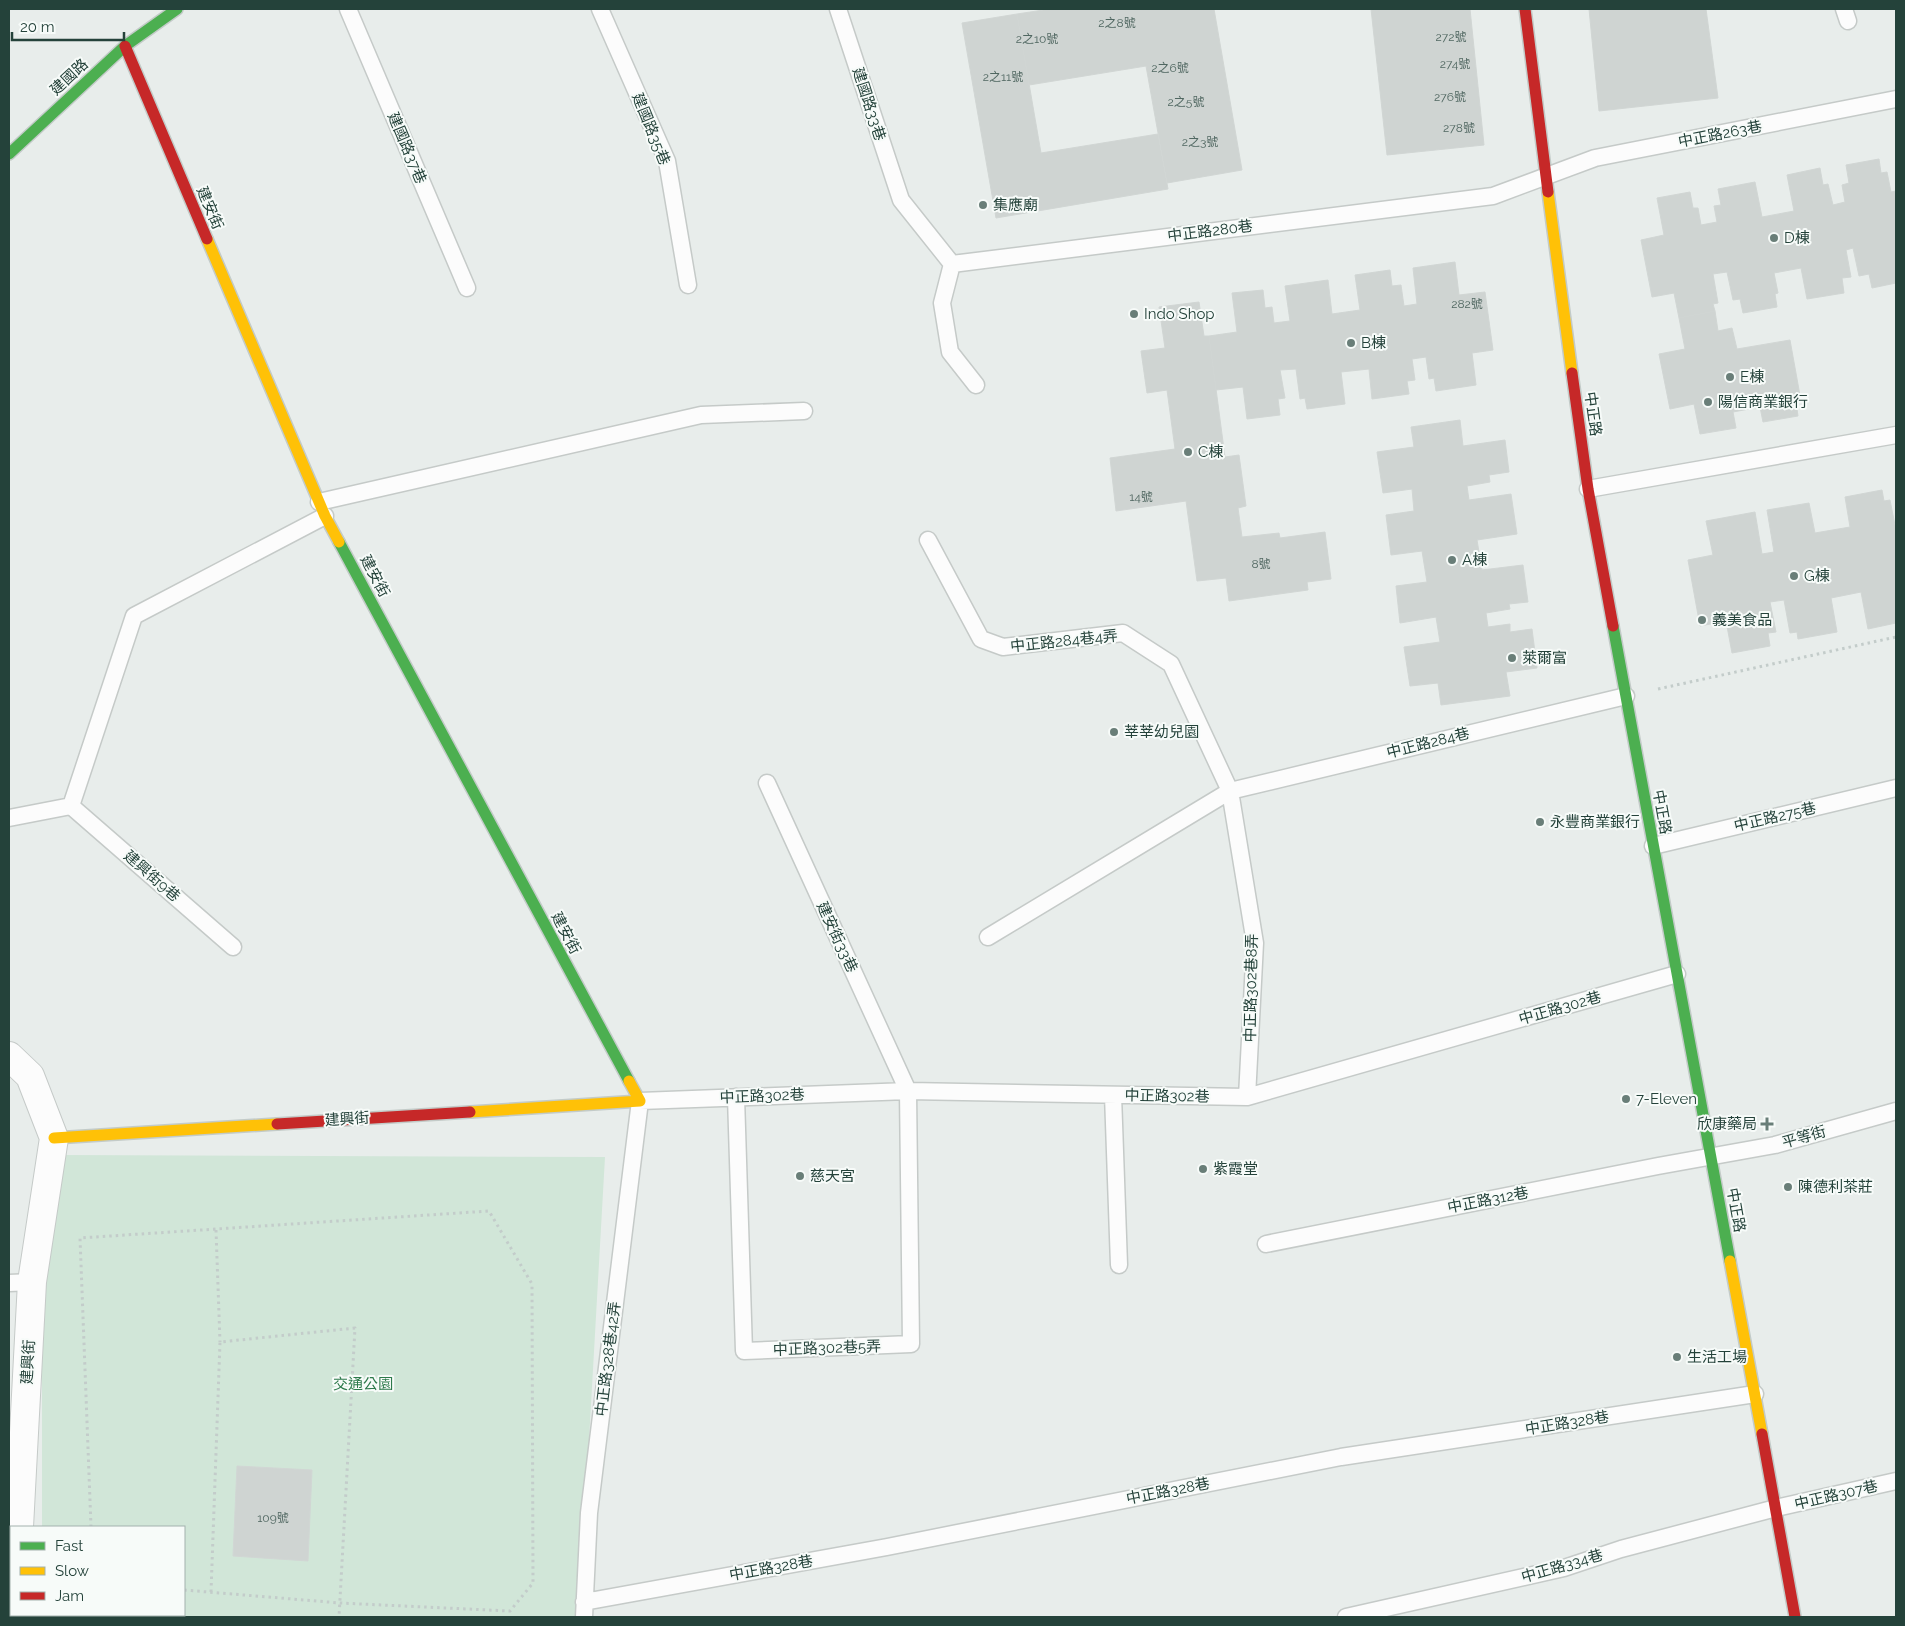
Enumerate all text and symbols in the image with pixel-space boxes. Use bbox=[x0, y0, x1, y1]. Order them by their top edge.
scale bar bbox=[12, 10, 125, 42]
house number: 2之8號 bbox=[1098, 16, 1136, 30]
text: 20 m bbox=[20, 18, 55, 36]
house number: 272號 bbox=[1436, 30, 1466, 44]
house number: 2之10號 bbox=[1016, 32, 1058, 46]
street label: 建國路 bbox=[46, 55, 92, 99]
house number: 274號 bbox=[1440, 57, 1470, 71]
house number: 2之6號 bbox=[1151, 61, 1189, 75]
street label: 建國路33巷 bbox=[849, 65, 889, 143]
house number: 2之11號 bbox=[983, 70, 1023, 84]
street label: 建國路35巷 bbox=[628, 90, 674, 168]
house number: 276號 bbox=[1434, 90, 1466, 104]
house number: 2之5號 bbox=[1168, 95, 1204, 109]
street label: 建國路37巷 bbox=[384, 110, 430, 186]
street label: 中正路263巷 bbox=[1677, 117, 1763, 151]
house number: 278號 bbox=[1443, 121, 1475, 135]
house number: 2之3號 bbox=[1182, 135, 1218, 149]
street label: 建安街 bbox=[193, 184, 227, 232]
place label: 集應廟 bbox=[993, 196, 1038, 214]
marker: 集應廟 bbox=[977, 199, 989, 211]
street label: 中正路280巷 bbox=[1166, 217, 1254, 245]
place label: D棟 bbox=[1784, 229, 1810, 247]
marker: D棟 bbox=[1768, 232, 1780, 244]
house number: 282號 bbox=[1451, 297, 1483, 311]
place label: Indo Shop bbox=[1144, 305, 1215, 323]
marker: Indo Shop bbox=[1128, 308, 1140, 320]
place label: B棟 bbox=[1361, 334, 1386, 352]
marker: B棟 bbox=[1345, 337, 1357, 349]
place label: E棟 bbox=[1740, 368, 1764, 386]
marker: E棟 bbox=[1724, 371, 1736, 383]
street label: 中正路 bbox=[1581, 390, 1605, 438]
place label: 陽信商業銀行 bbox=[1718, 393, 1808, 411]
marker: 陽信商業銀行 bbox=[1702, 396, 1714, 408]
place label: C棟 bbox=[1198, 443, 1223, 461]
marker: C棟 bbox=[1182, 446, 1194, 458]
house number: 14號 bbox=[1129, 490, 1153, 504]
place label: A棟 bbox=[1462, 551, 1487, 569]
street label: 建安街 bbox=[356, 552, 394, 600]
marker: A棟 bbox=[1446, 554, 1458, 566]
house number: 8號 bbox=[1251, 557, 1271, 571]
place label: G棟 bbox=[1804, 567, 1830, 585]
marker: G棟 bbox=[1788, 570, 1800, 582]
place label: 義美食品 bbox=[1712, 611, 1772, 629]
marker: 義美食品 bbox=[1696, 614, 1708, 626]
street label: 中正路284巷4弄 bbox=[1009, 626, 1119, 656]
place label: 萊爾富 bbox=[1522, 649, 1567, 667]
marker: 萊爾富 bbox=[1506, 652, 1518, 664]
place label: 莘莘幼兒園 bbox=[1124, 723, 1199, 741]
street label: 中正路284巷 bbox=[1385, 724, 1471, 762]
marker: 莘莘幼兒園 bbox=[1108, 726, 1120, 738]
street label: 中正路 bbox=[1649, 788, 1675, 836]
street label: 中正路275巷 bbox=[1732, 799, 1818, 835]
place label: 永豐商業銀行 bbox=[1550, 813, 1640, 831]
marker: 永豐商業銀行 bbox=[1534, 816, 1546, 828]
street label: 建興街9巷 bbox=[120, 847, 184, 905]
street label: 建安街33巷 bbox=[813, 899, 861, 975]
street label: 建安街 bbox=[547, 909, 585, 957]
street label: 中正路302巷8弄 bbox=[1241, 933, 1261, 1043]
street label: 中正路302巷 bbox=[1517, 988, 1603, 1028]
street label: 中正路302巷 bbox=[719, 1086, 805, 1106]
street label: 中正路302巷 bbox=[1124, 1086, 1210, 1106]
place label: 7-Eleven bbox=[1636, 1090, 1697, 1108]
marker: 7-Eleven bbox=[1620, 1093, 1632, 1105]
street label: 建興街 bbox=[324, 1108, 370, 1130]
place label: 欣康藥局 bbox=[1697, 1115, 1757, 1133]
marker: 欣康藥局 bbox=[1761, 1118, 1773, 1130]
street label: 平等街 bbox=[1780, 1122, 1828, 1152]
place label: 紫霞堂 bbox=[1213, 1160, 1258, 1178]
marker: 紫霞堂 bbox=[1197, 1163, 1209, 1175]
place label: 慈天宮 bbox=[810, 1167, 855, 1185]
marker: 慈天宮 bbox=[794, 1170, 806, 1182]
place label: 陳德利茶莊 bbox=[1798, 1178, 1873, 1196]
marker: 陳德利茶莊 bbox=[1782, 1181, 1794, 1193]
street label: 中正路312巷 bbox=[1446, 1183, 1530, 1217]
street label: 中正路 bbox=[1723, 1186, 1749, 1234]
street label: 中正路328巷42弄 bbox=[592, 1300, 624, 1418]
street label: 中正路302巷5弄 bbox=[773, 1337, 881, 1359]
street label: 建興街 bbox=[18, 1339, 38, 1385]
place label: 生活工場 bbox=[1687, 1348, 1747, 1366]
marker: 生活工場 bbox=[1671, 1351, 1683, 1363]
park label: 交通公園 bbox=[333, 1375, 393, 1393]
street label: 中正路328巷 bbox=[1524, 1407, 1610, 1439]
street label: 中正路328巷 bbox=[1125, 1474, 1211, 1508]
street label: 中正路307巷 bbox=[1793, 1477, 1879, 1513]
house number: 109號 bbox=[257, 1511, 289, 1525]
legend bbox=[10, 1526, 185, 1616]
text: Fast bbox=[55, 1537, 83, 1555]
street label: 中正路334巷 bbox=[1519, 1546, 1605, 1586]
street label: 中正路328巷 bbox=[728, 1552, 814, 1584]
text: Slow bbox=[55, 1562, 89, 1580]
text: Jam bbox=[55, 1587, 84, 1605]

